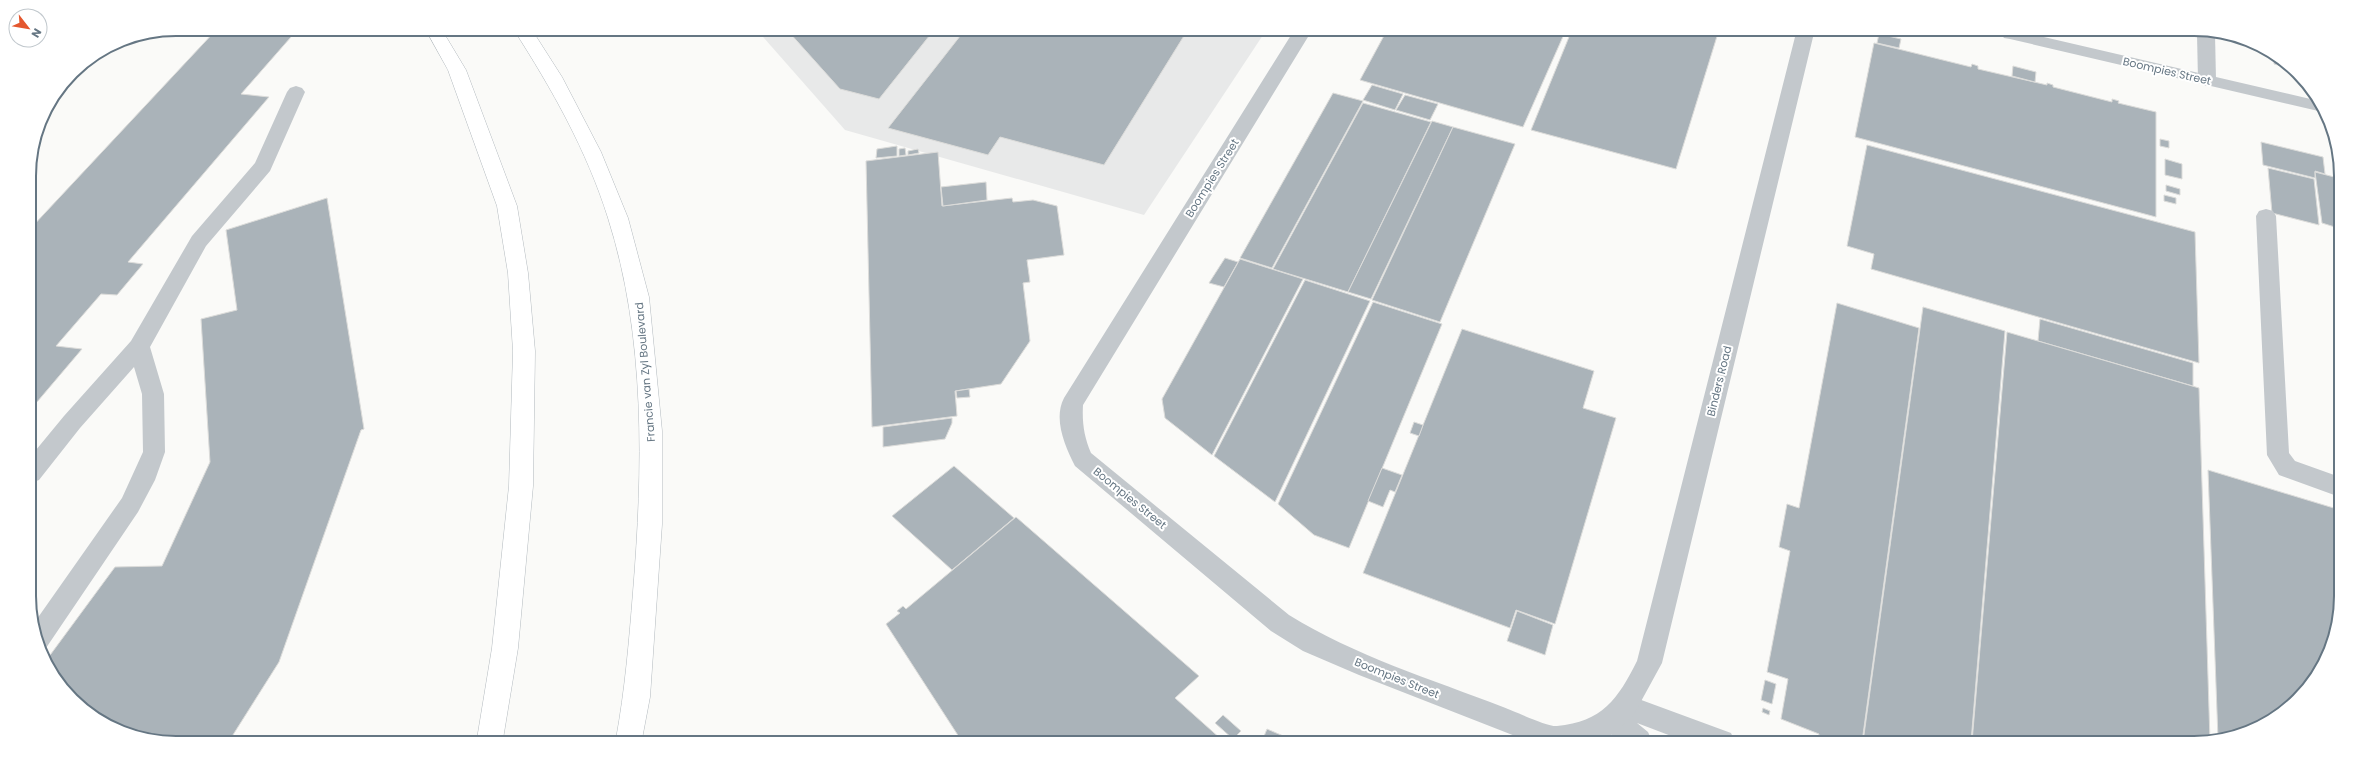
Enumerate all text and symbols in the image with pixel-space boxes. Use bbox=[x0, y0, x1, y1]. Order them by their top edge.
north arrow bbox=[8, 8, 48, 48]
text: N bbox=[28, 25, 46, 41]
street label: Boompies Street bbox=[2121, 53, 2213, 89]
street label: Boompies Street bbox=[1181, 136, 1243, 220]
street label: Francie van Zyl Boulevard bbox=[631, 301, 659, 443]
street label: Binders Road bbox=[1703, 344, 1735, 418]
street label: Boompies Street bbox=[1090, 463, 1170, 533]
street label: Boompies Street bbox=[1352, 654, 1442, 702]

